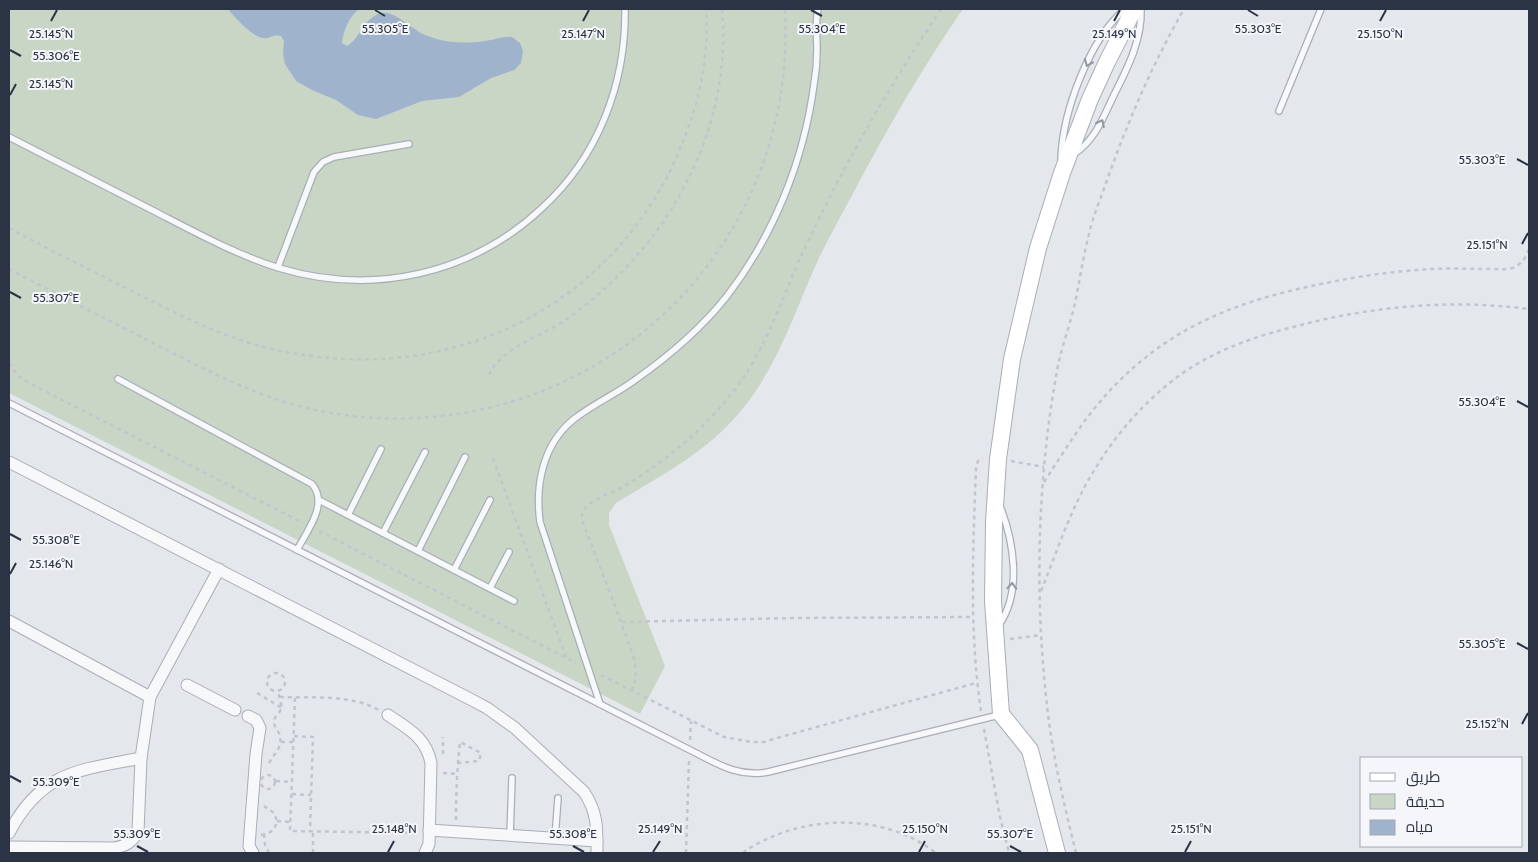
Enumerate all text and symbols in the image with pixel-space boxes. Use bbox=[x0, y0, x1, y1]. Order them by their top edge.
text: 55.305°E bbox=[362, 21, 409, 36]
text: 55.304°E bbox=[798, 21, 846, 36]
text: 55.303°E bbox=[1235, 21, 1282, 36]
text: 25.145°N bbox=[29, 26, 73, 41]
text: 25.147°N bbox=[561, 26, 605, 41]
text: 25.149°N bbox=[1092, 26, 1136, 41]
text: 25.150°N bbox=[1357, 26, 1403, 41]
text: 55.306°E bbox=[32, 48, 80, 63]
one-way arrow bbox=[1083, 58, 1094, 67]
text: 25.145°N bbox=[29, 76, 73, 91]
one-way arrow bbox=[1095, 119, 1105, 128]
text: 55.303°E bbox=[1459, 152, 1506, 167]
text: 25.151°N bbox=[1466, 237, 1508, 252]
text: 55.307°E bbox=[33, 290, 80, 305]
text: 55.304°E bbox=[1458, 394, 1506, 409]
text: 55.308°E bbox=[32, 532, 80, 547]
text: 25.146°N bbox=[29, 556, 73, 571]
one-way arrow bbox=[1007, 582, 1018, 590]
text: 55.305°E bbox=[1459, 636, 1506, 651]
text: 25.152°N bbox=[1465, 716, 1509, 731]
legend bbox=[1360, 757, 1523, 847]
text: طريق bbox=[1406, 768, 1440, 787]
text: 55.309°E bbox=[32, 774, 80, 789]
text: حديقة bbox=[1406, 793, 1445, 811]
text: مياه bbox=[1406, 818, 1433, 836]
text: 25.148°N bbox=[371, 821, 417, 836]
text: 25.149°N bbox=[638, 821, 682, 836]
text: 25.150°N bbox=[902, 821, 948, 836]
text: 25.151°N bbox=[1170, 821, 1212, 836]
text: 55.309°E bbox=[113, 826, 161, 841]
text: 55.308°E bbox=[549, 826, 597, 841]
text: 55.307°E bbox=[987, 826, 1034, 841]

